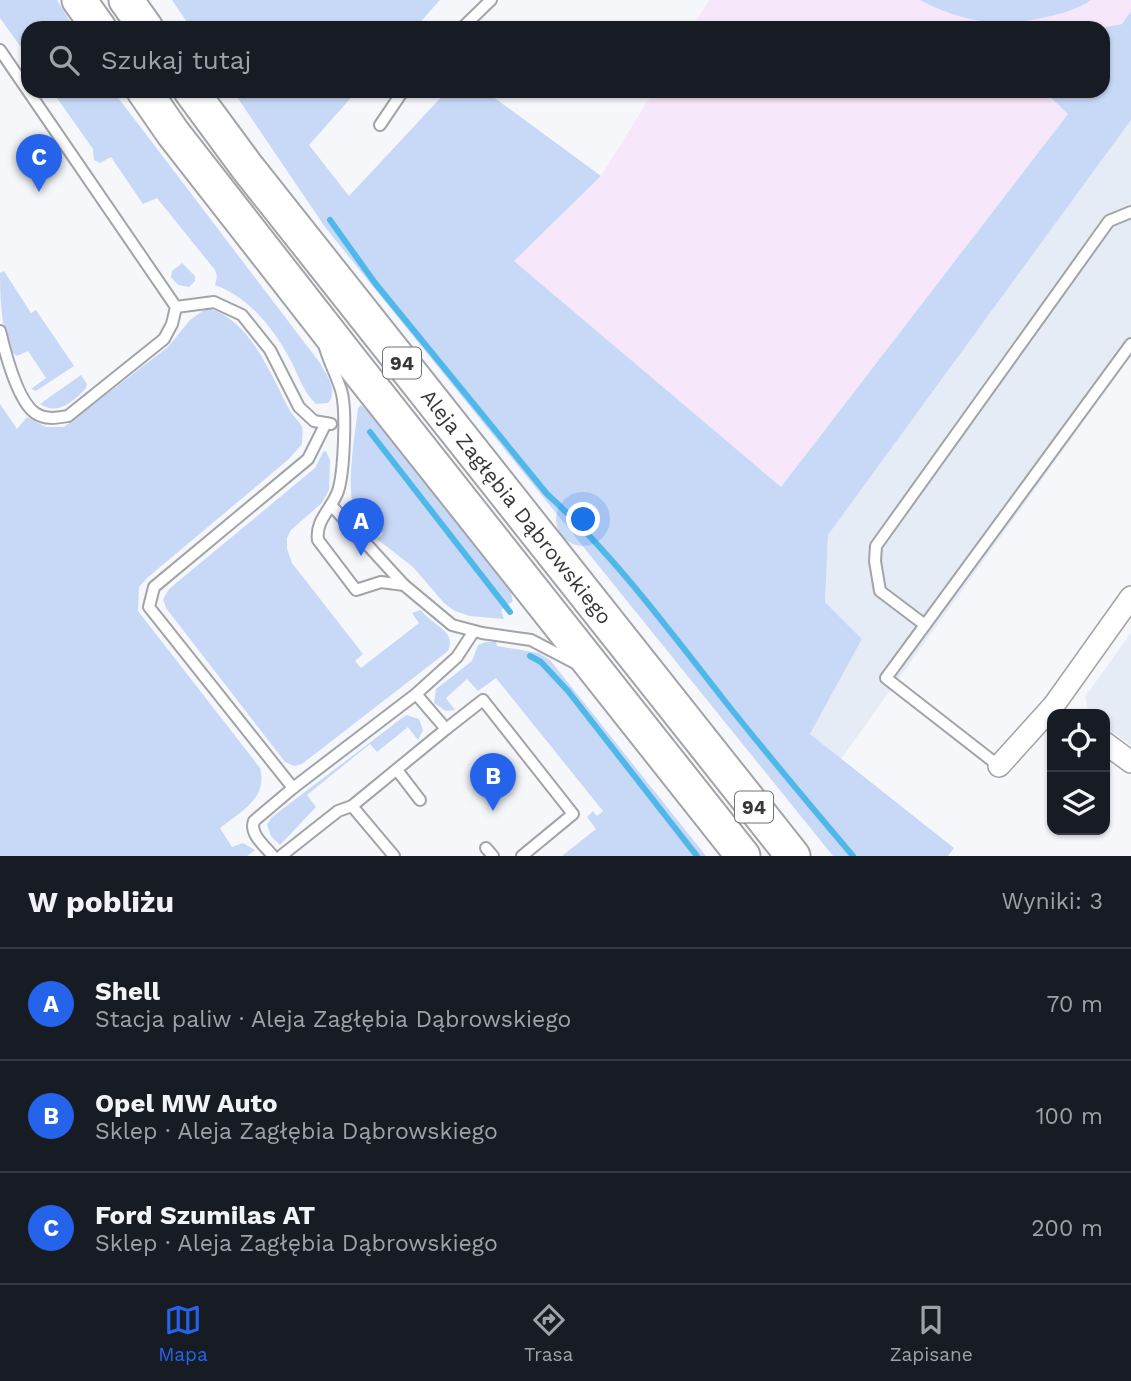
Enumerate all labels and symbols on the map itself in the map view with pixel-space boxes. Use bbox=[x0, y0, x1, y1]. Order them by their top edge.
pin: C bbox=[16, 134, 62, 192]
road number: 94 bbox=[383, 348, 421, 378]
street label: Aleja Zagłębia Dąbrowskiego bbox=[416, 384, 617, 629]
pin: A bbox=[338, 498, 384, 556]
your location bbox=[566, 502, 600, 536]
pin: B bbox=[470, 753, 516, 811]
road number: 94 bbox=[735, 792, 773, 822]

